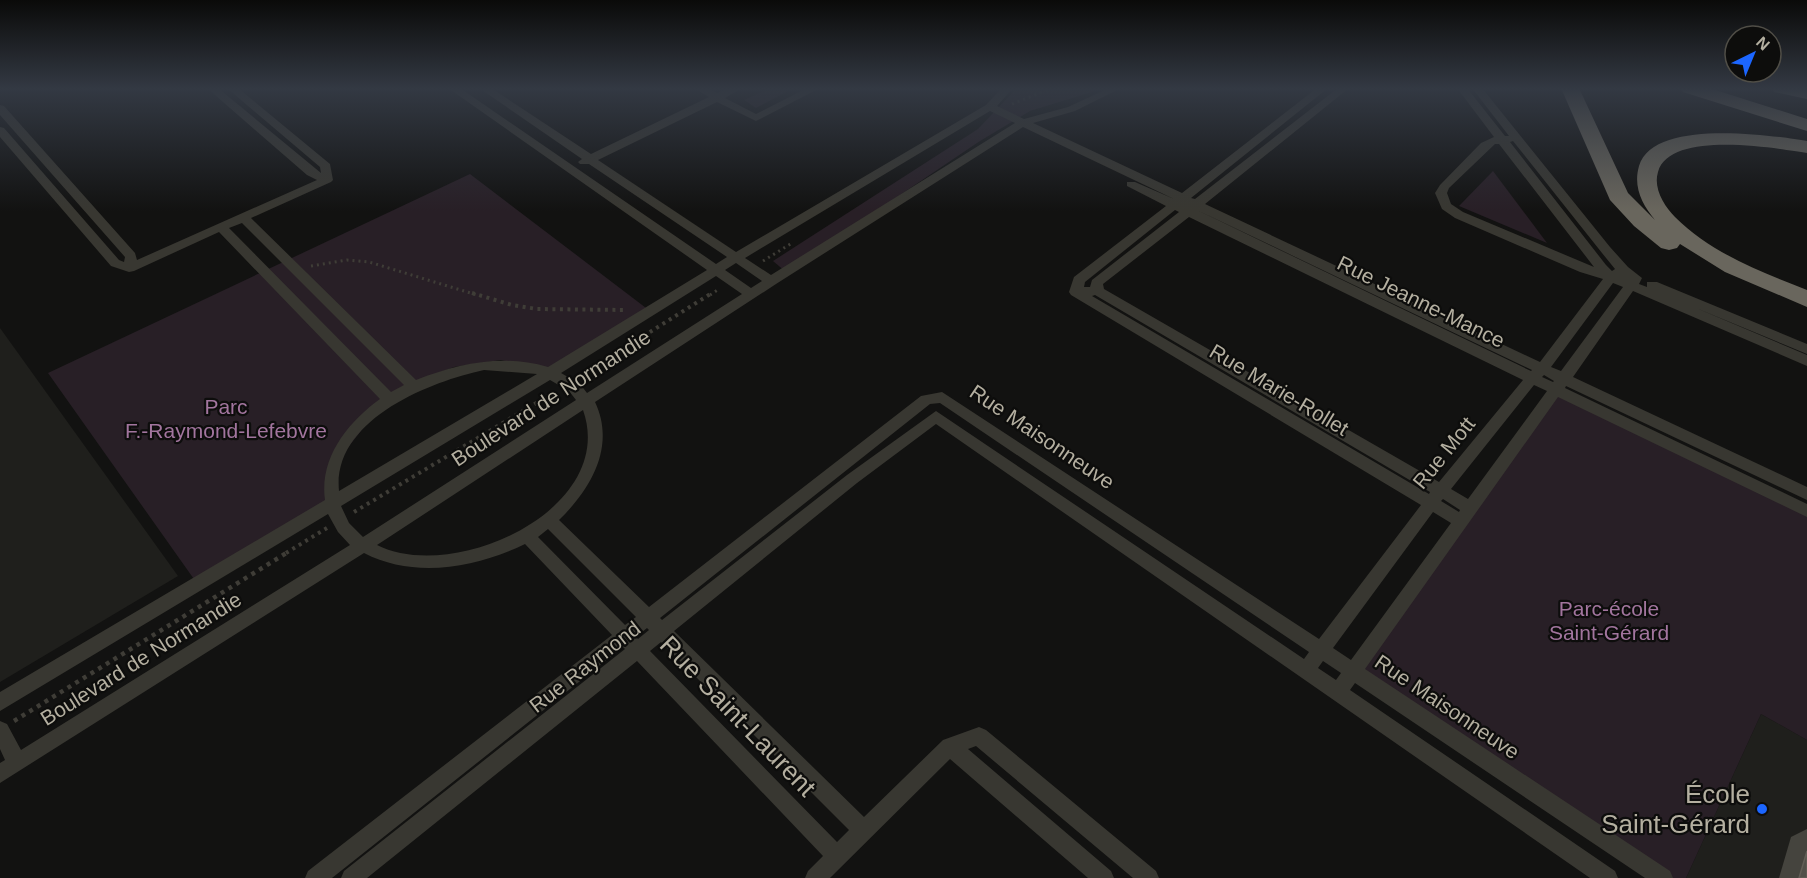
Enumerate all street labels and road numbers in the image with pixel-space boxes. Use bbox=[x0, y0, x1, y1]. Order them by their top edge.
street label: Rue Jeanne-Mance bbox=[1334, 251, 1509, 352]
street label: Boulevard de Normandie bbox=[447, 325, 654, 470]
street label: Rue Marie-Rollet bbox=[1206, 339, 1353, 440]
street label: Rue Maisonneuve bbox=[966, 380, 1119, 493]
street label: Rue Mott bbox=[1408, 412, 1479, 493]
street label: Boulevard de Normandie bbox=[36, 587, 245, 730]
street label: Rue Raymond bbox=[525, 616, 645, 717]
street label: Rue Saint-Laurent bbox=[654, 630, 823, 803]
street label: Rue Maisonneuve bbox=[1371, 650, 1524, 763]

